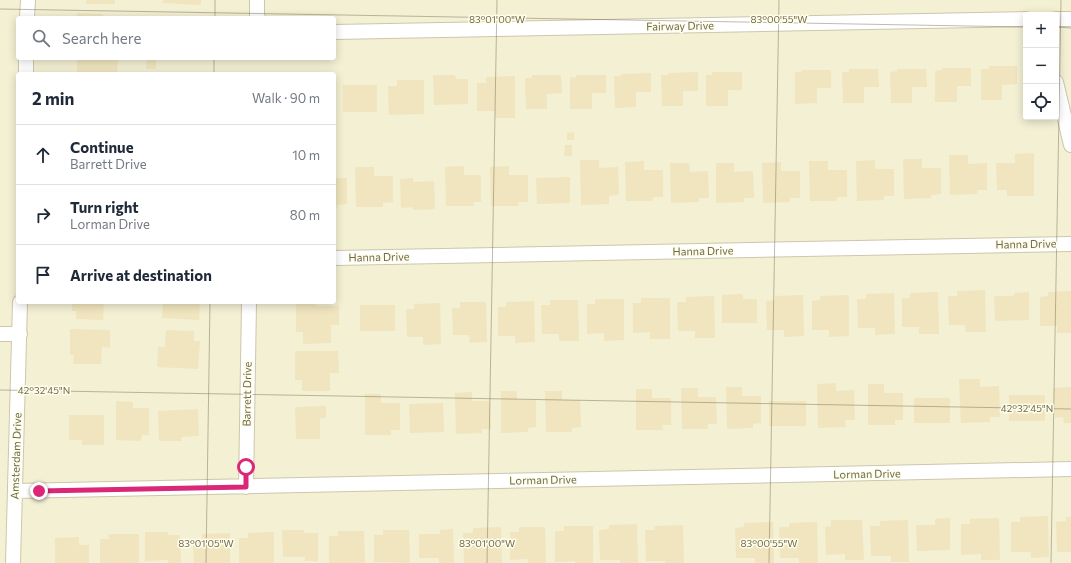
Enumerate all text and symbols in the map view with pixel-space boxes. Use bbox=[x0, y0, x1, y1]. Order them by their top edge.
map controls bbox=[1023, 12, 1059, 120]
button: + bbox=[1023, 12, 1059, 48]
text: 83°01'00"W bbox=[469, 13, 525, 25]
text: 83°00'55"W bbox=[751, 13, 807, 25]
search box bbox=[16, 16, 336, 60]
street label: Fairway Drive bbox=[646, 18, 714, 33]
icon: search bbox=[30, 27, 52, 49]
text: Search here bbox=[62, 29, 141, 47]
button: − bbox=[1023, 48, 1059, 84]
button: locate bbox=[1023, 84, 1059, 120]
text: 2 min bbox=[32, 88, 74, 109]
text: Walk · 90 m bbox=[252, 90, 320, 106]
text: Continue bbox=[70, 138, 134, 156]
icon: ahead bbox=[32, 144, 54, 166]
text: 10 m bbox=[292, 147, 320, 163]
text: Barrett Drive bbox=[70, 156, 147, 172]
text: Turn right bbox=[70, 198, 139, 216]
icon: right bbox=[32, 204, 54, 226]
text: 80 m bbox=[290, 207, 320, 223]
text: Lorman Drive bbox=[70, 216, 150, 232]
street label: Hanna Drive bbox=[995, 236, 1057, 251]
street label: Hanna Drive bbox=[672, 243, 734, 258]
street label: Hanna Drive bbox=[348, 249, 410, 264]
icon: arrive bbox=[32, 264, 54, 286]
text: Arrive at destination bbox=[70, 266, 212, 284]
street label: Barrett Drive bbox=[239, 361, 254, 427]
text: 42°32'45"N bbox=[18, 384, 70, 396]
text: 42°32'45"N bbox=[1001, 402, 1053, 414]
street label: Amsterdam Drive bbox=[7, 412, 24, 500]
route start bbox=[237, 458, 255, 476]
street label: Lorman Drive bbox=[833, 466, 901, 481]
street label: Lorman Drive bbox=[509, 472, 577, 487]
route end bbox=[30, 482, 48, 500]
text: 83°01'05"W bbox=[178, 537, 234, 549]
text: 83°01'00"W bbox=[459, 537, 515, 549]
text: 83°00'55"W bbox=[741, 537, 797, 549]

